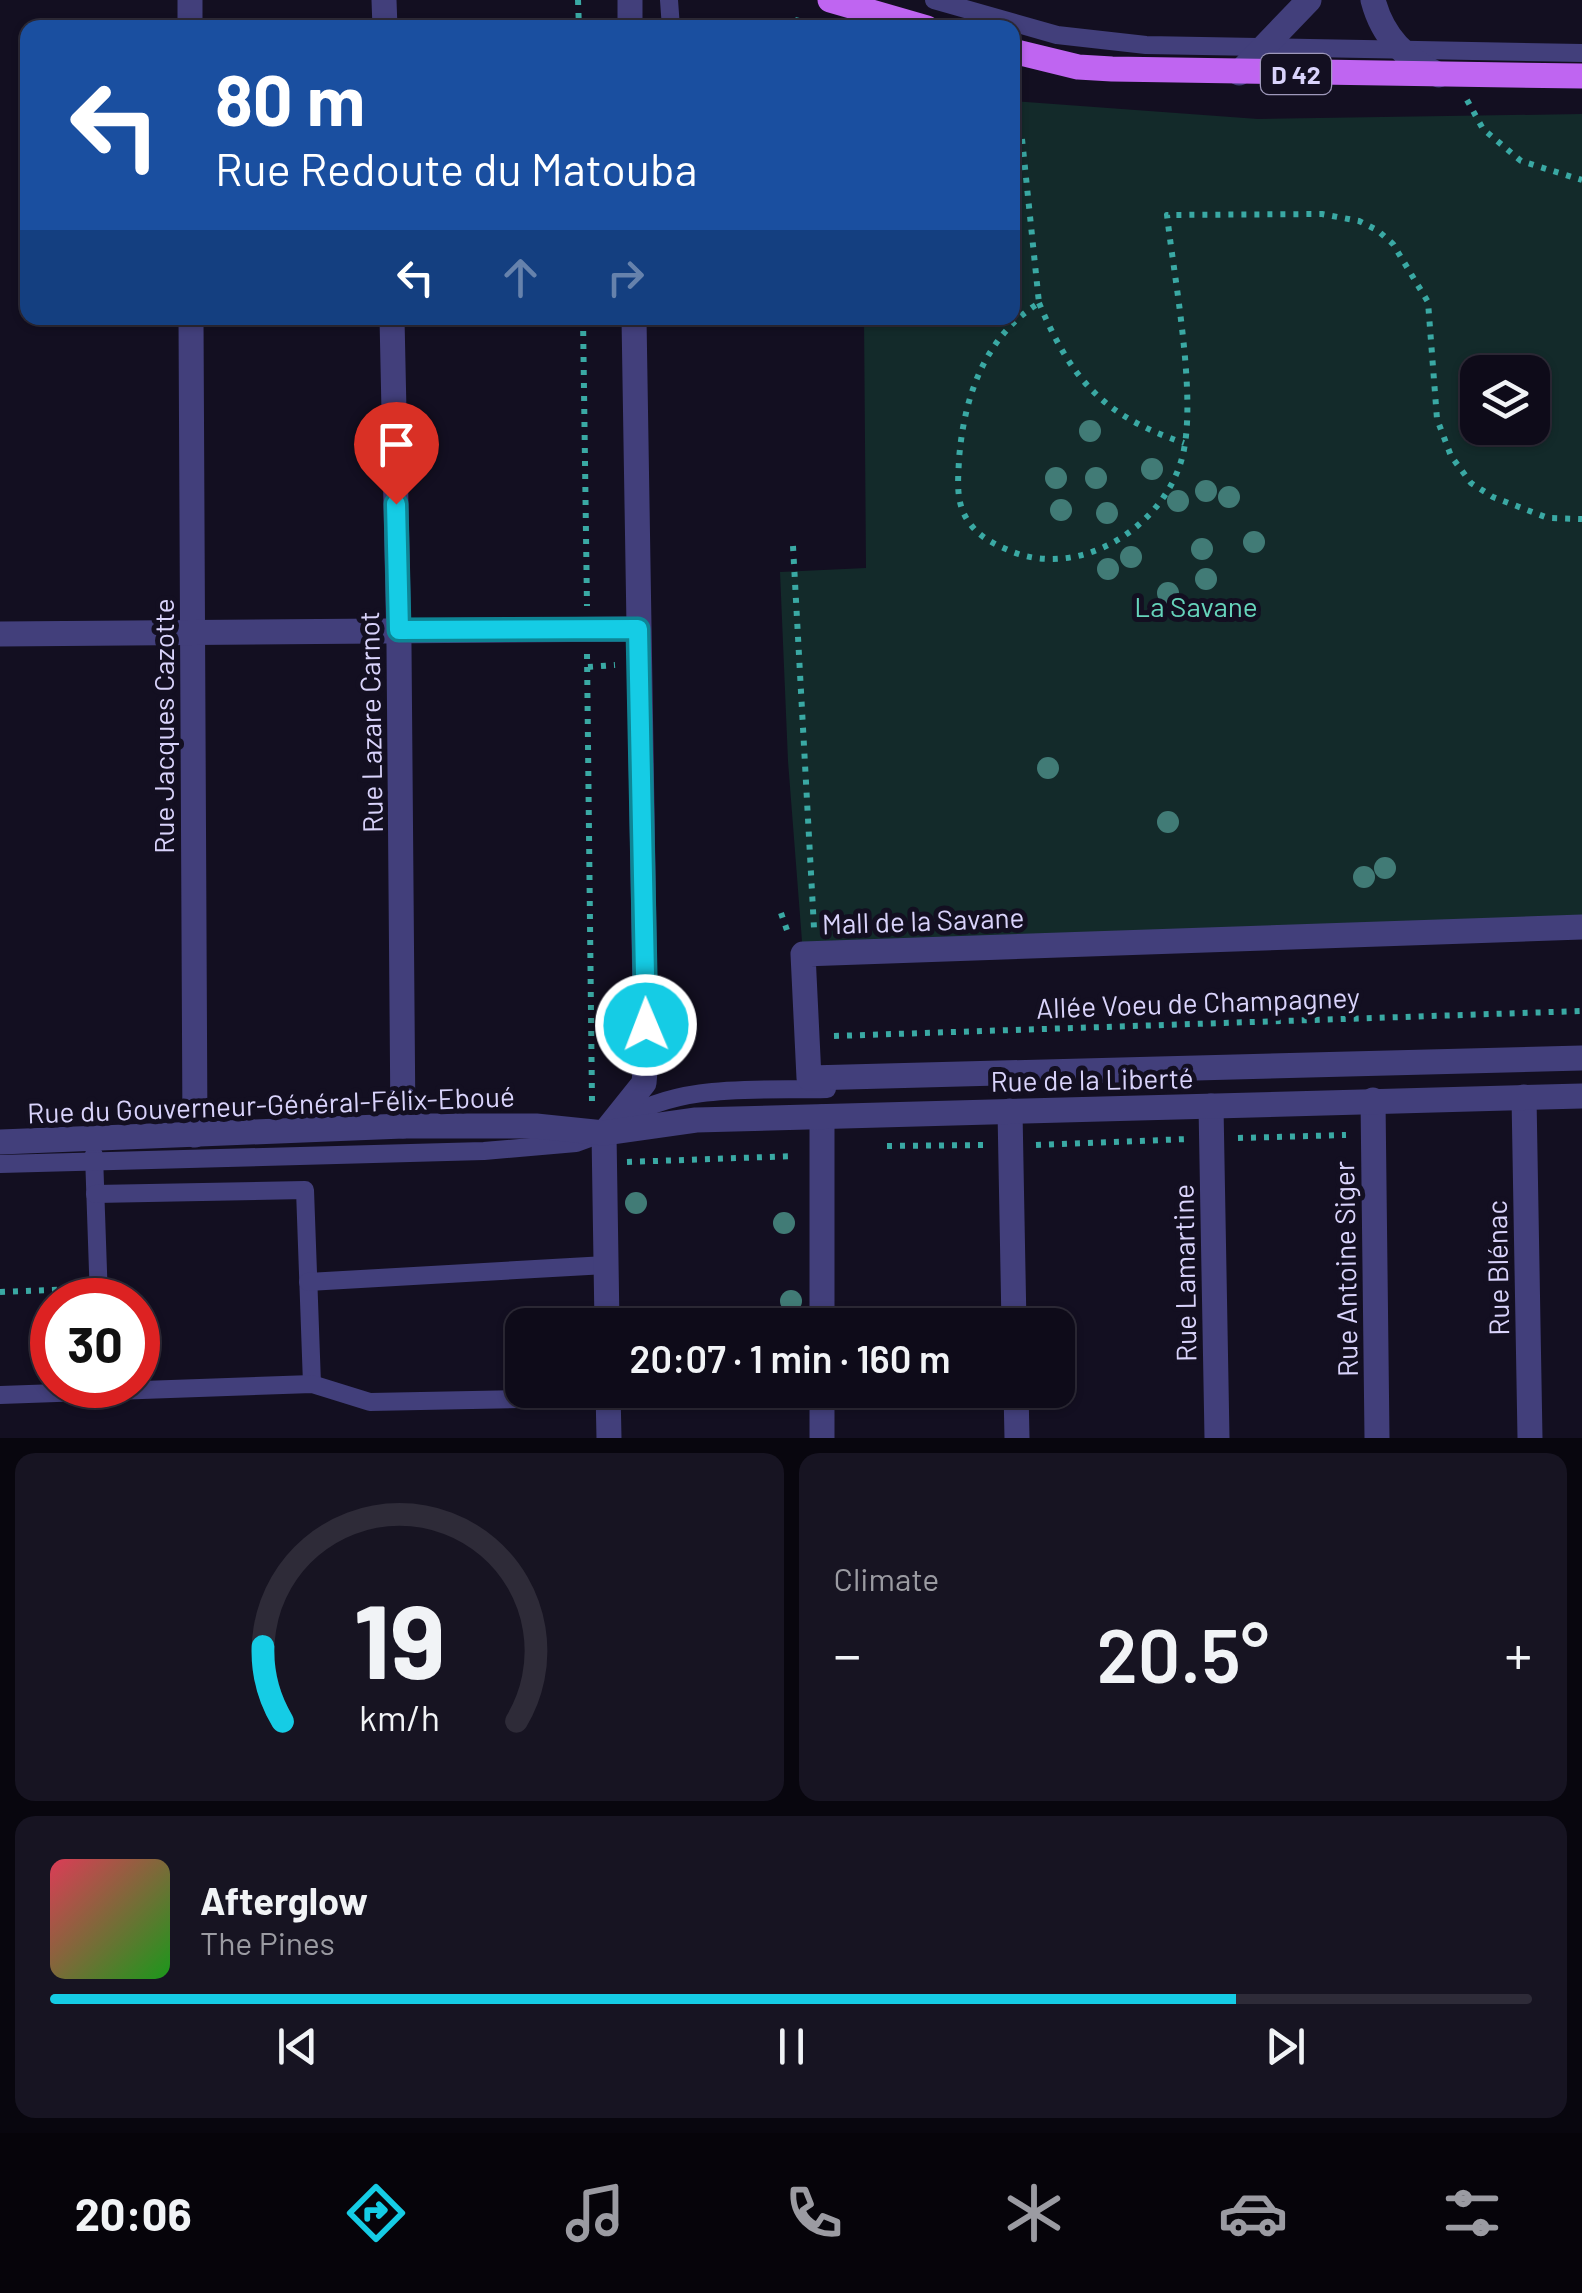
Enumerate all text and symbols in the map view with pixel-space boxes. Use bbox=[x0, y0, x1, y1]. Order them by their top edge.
road number: D 42 bbox=[1261, 54, 1331, 94]
text: 80 m bbox=[215, 56, 365, 140]
icon: left bbox=[50, 60, 180, 190]
text: Rue Redoute du Matouba bbox=[215, 141, 698, 195]
icon: left bbox=[388, 250, 443, 305]
icon: ahead bbox=[493, 250, 548, 305]
icon: right bbox=[598, 250, 653, 305]
map controls bbox=[1460, 355, 1550, 445]
button: layers bbox=[1460, 355, 1550, 445]
pin bbox=[354, 402, 439, 505]
icon: arrive bbox=[369, 417, 424, 472]
park label: La Savane bbox=[1134, 589, 1258, 623]
street label: Rue Jacques Cazotte bbox=[146, 598, 180, 854]
street label: Rue Lazare Carnot bbox=[351, 611, 389, 833]
street label: Mall de la Savane bbox=[821, 899, 1025, 941]
position arrow bbox=[594, 973, 698, 1077]
street label: Allée Voeu de Champagney bbox=[1036, 979, 1360, 1025]
street label: Rue de la Liberté bbox=[990, 1060, 1194, 1098]
street label: Rue du Gouverneur-Général-Félix-Eboué bbox=[27, 1078, 515, 1130]
street label: Rue Antoine Siger bbox=[1326, 1161, 1364, 1377]
street label: Rue Lamartine bbox=[1165, 1184, 1203, 1362]
street label: Rue Blénac bbox=[1479, 1200, 1515, 1336]
speed limit sign: 30 bbox=[30, 1278, 160, 1408]
text: 20:07 · 1 min · 160 m bbox=[630, 1335, 950, 1381]
text: Climate bbox=[834, 1559, 939, 1597]
text: 19 bbox=[353, 1575, 445, 1700]
text: 20.5° bbox=[1096, 1608, 1269, 1698]
text: − bbox=[834, 1620, 861, 1686]
text: + bbox=[1504, 1620, 1532, 1686]
text: km/h bbox=[359, 1695, 440, 1738]
text: Afterglow bbox=[200, 1877, 368, 1923]
text: The Pines bbox=[200, 1923, 335, 1961]
icon: previous bbox=[270, 2019, 325, 2074]
icon: pause bbox=[764, 2019, 819, 2074]
icon: next bbox=[1258, 2019, 1313, 2074]
icon: directions bbox=[341, 2178, 411, 2248]
icon: music bbox=[560, 2178, 630, 2248]
icon: phone bbox=[779, 2178, 849, 2248]
icon: climate bbox=[999, 2178, 1069, 2248]
icon: car bbox=[1218, 2178, 1288, 2248]
icon: filters bbox=[1437, 2178, 1507, 2248]
text: 20:06 bbox=[75, 2186, 192, 2240]

